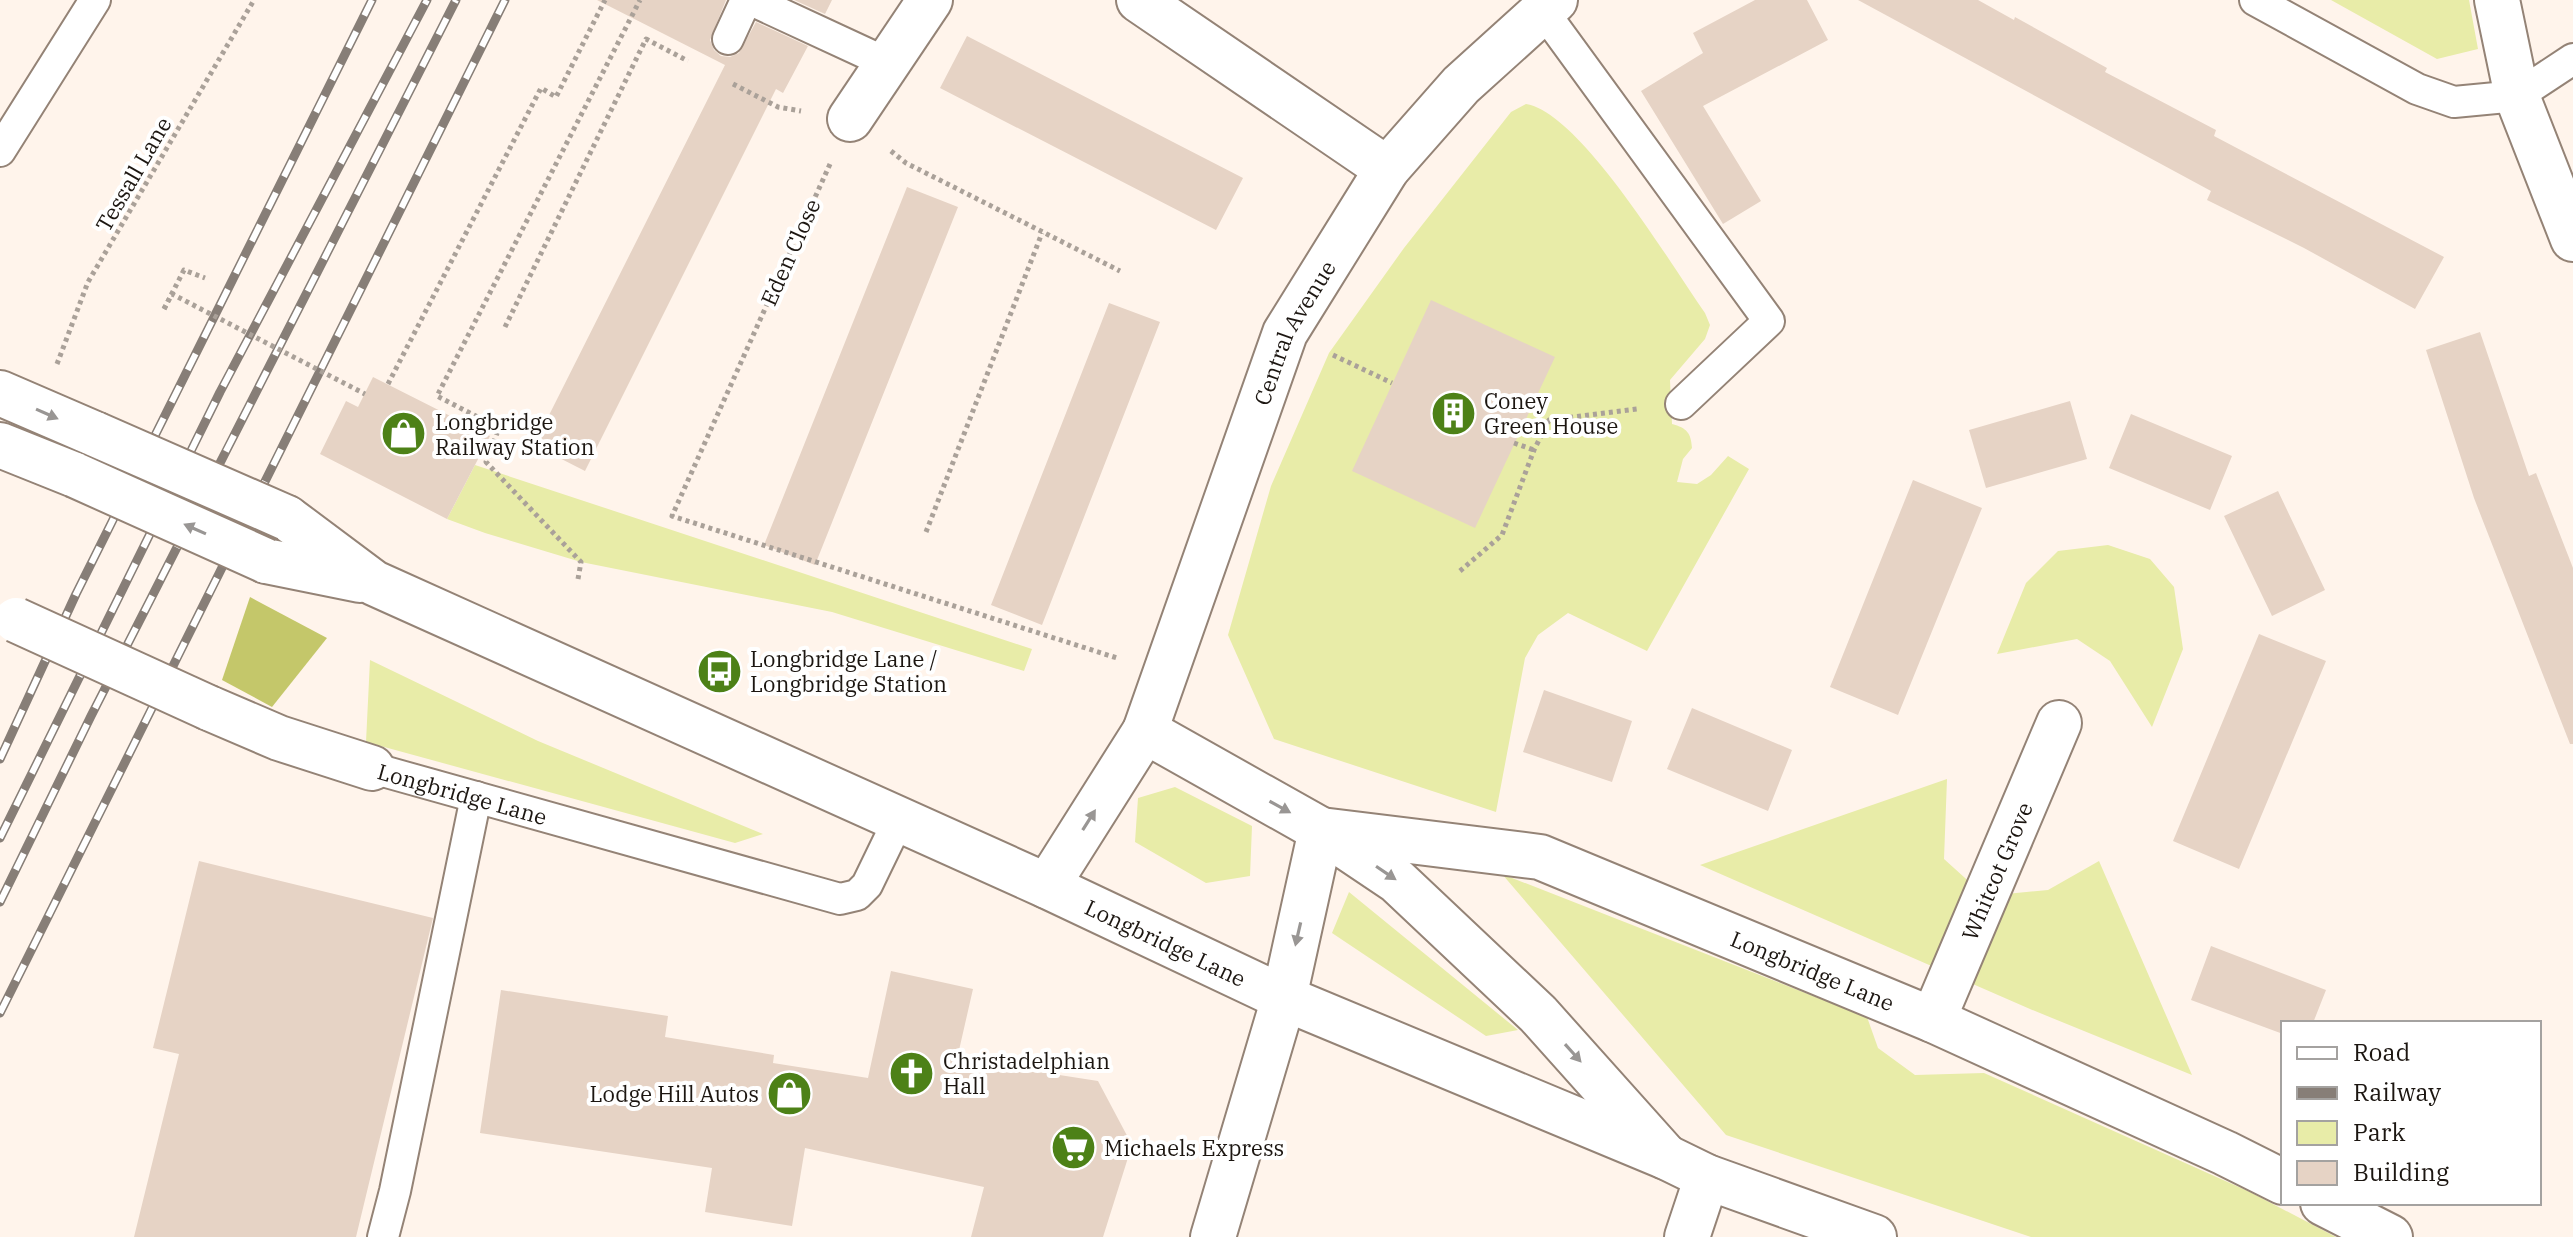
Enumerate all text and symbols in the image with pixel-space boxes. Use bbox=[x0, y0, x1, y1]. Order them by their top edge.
street label: Tessall Lane bbox=[89, 111, 177, 237]
street label: Eden Close bbox=[754, 194, 826, 310]
street label: Central Avenue bbox=[1246, 255, 1341, 409]
place label: Coney Green House bbox=[1484, 386, 1618, 440]
building icon: Coney Green House bbox=[1429, 389, 1477, 437]
one-way arrow bbox=[35, 407, 59, 421]
place label: Longbridge Railway Station bbox=[435, 407, 595, 461]
shop icon: Longbridge Railway Station bbox=[380, 410, 428, 458]
one-way arrow bbox=[183, 523, 207, 536]
place label: Longbridge Lane / Longbridge Station bbox=[750, 644, 947, 698]
bus stop icon: Longbridge Lane / Longbridge Station bbox=[695, 647, 743, 695]
street label: Longbridge Lane bbox=[375, 756, 550, 831]
street label: Whitcot Grove bbox=[1954, 797, 2038, 944]
one-way arrow bbox=[1269, 800, 1291, 814]
one-way arrow bbox=[1081, 809, 1095, 831]
one-way arrow bbox=[1376, 866, 1397, 881]
street label: Longbridge Lane bbox=[1081, 892, 1251, 992]
one-way arrow bbox=[1291, 921, 1304, 946]
street label: Longbridge Lane bbox=[1727, 923, 1899, 1017]
legend bbox=[2281, 1021, 2541, 1205]
text: Road bbox=[2353, 1036, 2410, 1068]
one-way arrow bbox=[1564, 1044, 1582, 1063]
place label: Christadelphian Hall bbox=[943, 1046, 1110, 1100]
church icon: Christadelphian Hall bbox=[888, 1049, 936, 1097]
shop icon: Lodge Hill Autos bbox=[766, 1069, 814, 1117]
text: Railway bbox=[2353, 1076, 2441, 1108]
place label: Lodge Hill Autos bbox=[589, 1079, 759, 1108]
text: Park bbox=[2353, 1116, 2405, 1148]
supermarket icon: Michaels Express bbox=[1049, 1123, 1097, 1171]
place label: Michaels Express bbox=[1104, 1133, 1284, 1162]
text: Building bbox=[2353, 1156, 2449, 1188]

